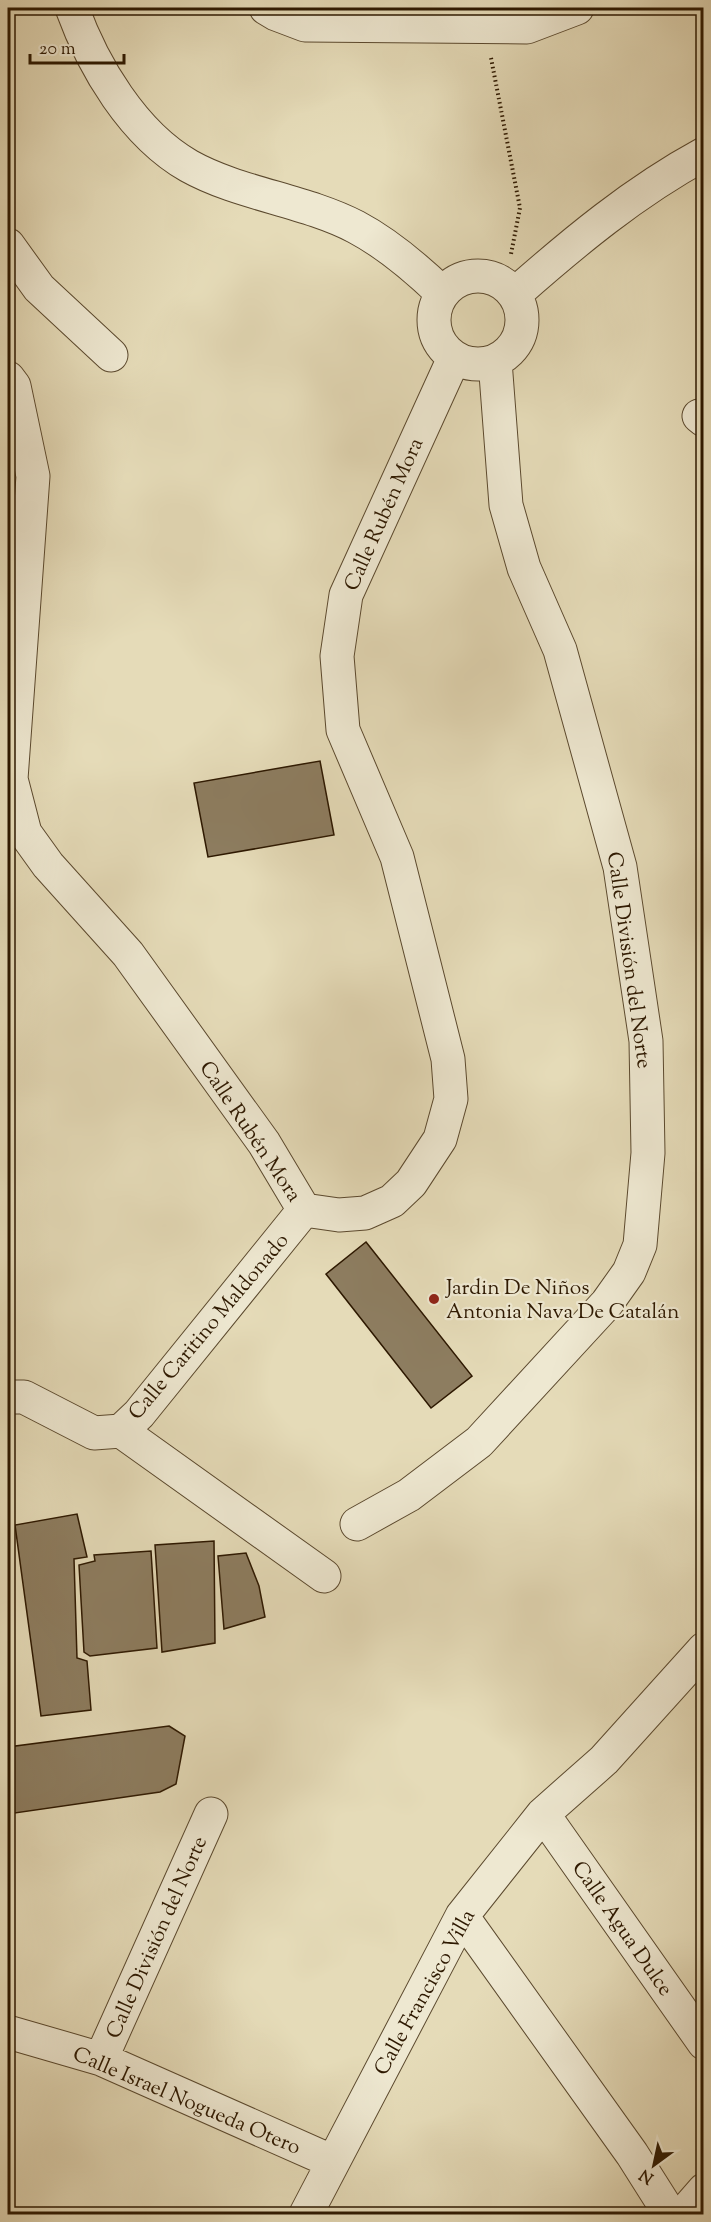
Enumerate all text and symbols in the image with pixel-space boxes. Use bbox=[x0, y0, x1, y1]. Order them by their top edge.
scale bar bbox=[30, 27, 124, 65]
text: 20 m bbox=[39, 37, 76, 63]
street label: Calle Rubén Mora bbox=[338, 433, 432, 596]
street label: Calle División del Norte bbox=[598, 850, 658, 1071]
street label: Calle Rubén Mora bbox=[191, 1055, 308, 1209]
street label: Calle Caritino Maldonado bbox=[122, 1227, 297, 1427]
place label: Jardin De Niños Antonia Nava De Catalán bbox=[445, 1274, 679, 1328]
marker: Jardin De Niños Antonia Nava De Catalán bbox=[427, 1292, 441, 1306]
street label: Calle División del Norte bbox=[100, 1832, 216, 2044]
street label: Calle Agua Dulce bbox=[564, 1855, 679, 2003]
street label: Calle Francisco Villa bbox=[368, 1904, 484, 2081]
street label: Calle Israel Nogueda Otero bbox=[68, 2040, 305, 2163]
north arrow bbox=[624, 2135, 684, 2195]
text: N bbox=[635, 2162, 659, 2189]

